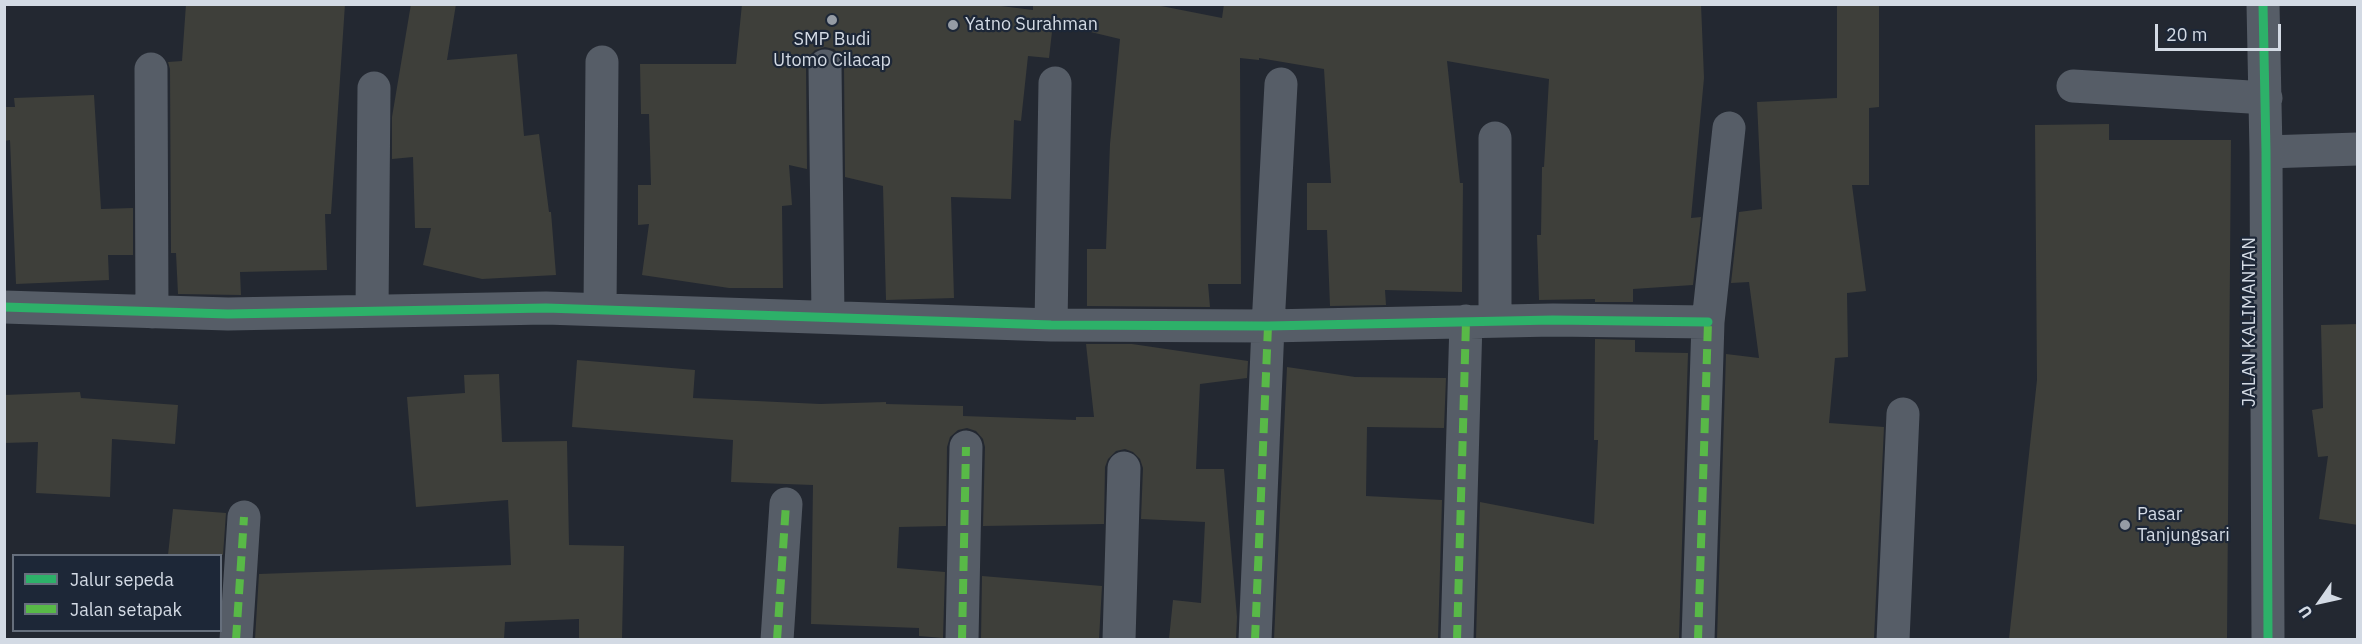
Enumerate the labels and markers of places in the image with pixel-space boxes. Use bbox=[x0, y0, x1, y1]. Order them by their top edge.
marker: SMP Budi Utomo Cilacap bbox=[825, 13, 839, 27]
place label: Yatno Surahman bbox=[965, 14, 1098, 36]
marker: Yatno Surahman bbox=[946, 18, 960, 32]
place label: SMP Budi Utomo Cilacap bbox=[773, 29, 891, 72]
place label: Pasar Tanjungsari bbox=[2137, 504, 2230, 546]
marker: Pasar Tanjungsari bbox=[2118, 518, 2132, 532]

